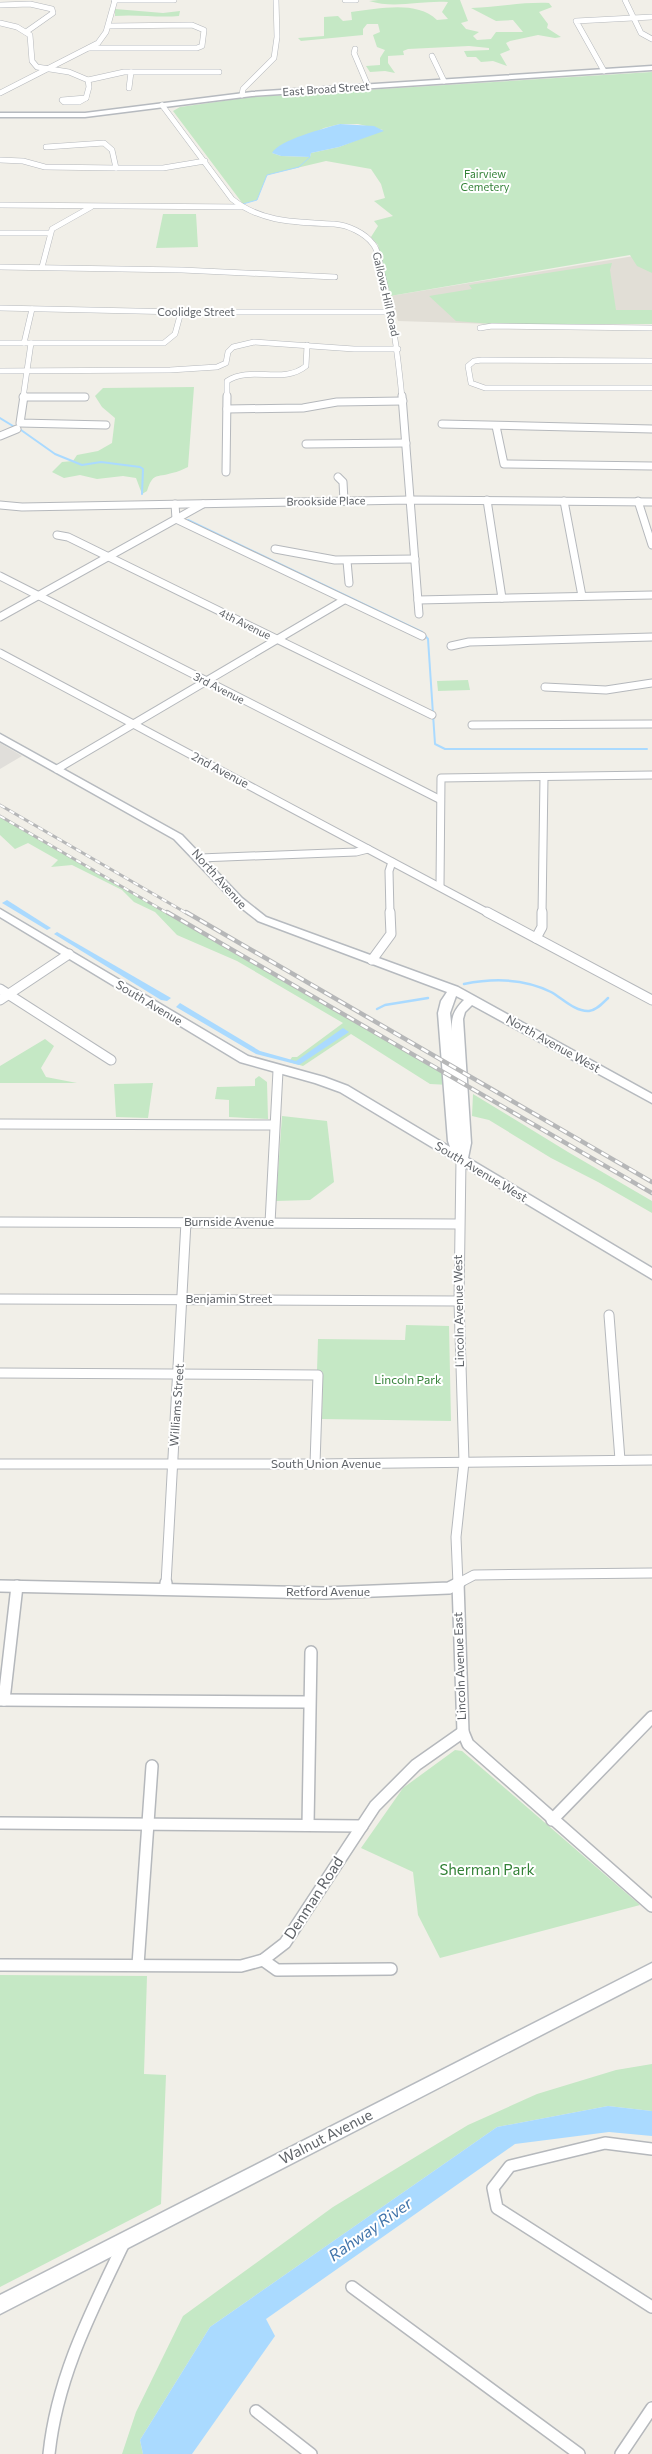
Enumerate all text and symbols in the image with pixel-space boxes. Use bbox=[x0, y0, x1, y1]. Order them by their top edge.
street label: East Broad Street bbox=[282, 79, 370, 98]
park label: Fairview Cemetery bbox=[461, 167, 510, 193]
street label: Gallows Hill Road bbox=[370, 250, 403, 337]
street label: Coolidge Street bbox=[157, 305, 235, 318]
street label: Brookside Place bbox=[286, 493, 366, 508]
street label: 4th Avenue bbox=[217, 605, 273, 642]
street label: 3rd Avenue bbox=[192, 669, 247, 706]
street label: 2nd Avenue bbox=[189, 748, 251, 790]
street label: North Avenue bbox=[189, 846, 250, 911]
street label: South Avenue bbox=[114, 977, 185, 1027]
street label: North Avenue West bbox=[504, 1011, 603, 1075]
street label: South Avenue West bbox=[433, 1138, 530, 1204]
street label: Burnside Avenue bbox=[184, 1214, 274, 1228]
street label: Lincoln Avenue West bbox=[450, 1255, 466, 1367]
street label: Benjamin Street bbox=[186, 1291, 273, 1305]
street label: Williams Street bbox=[166, 1363, 186, 1447]
park label: Lincoln Park bbox=[374, 1372, 442, 1386]
street label: South Union Avenue bbox=[271, 1456, 381, 1470]
street label: Retford Avenue bbox=[286, 1584, 370, 1598]
street label: Lincoln Avenue East bbox=[450, 1612, 468, 1720]
street label: Denman Road bbox=[280, 1853, 347, 1942]
park label: Sherman Park bbox=[439, 1860, 535, 1878]
street label: Walnut Avenue bbox=[276, 2105, 375, 2167]
water label: Rahway River bbox=[324, 2192, 416, 2264]

